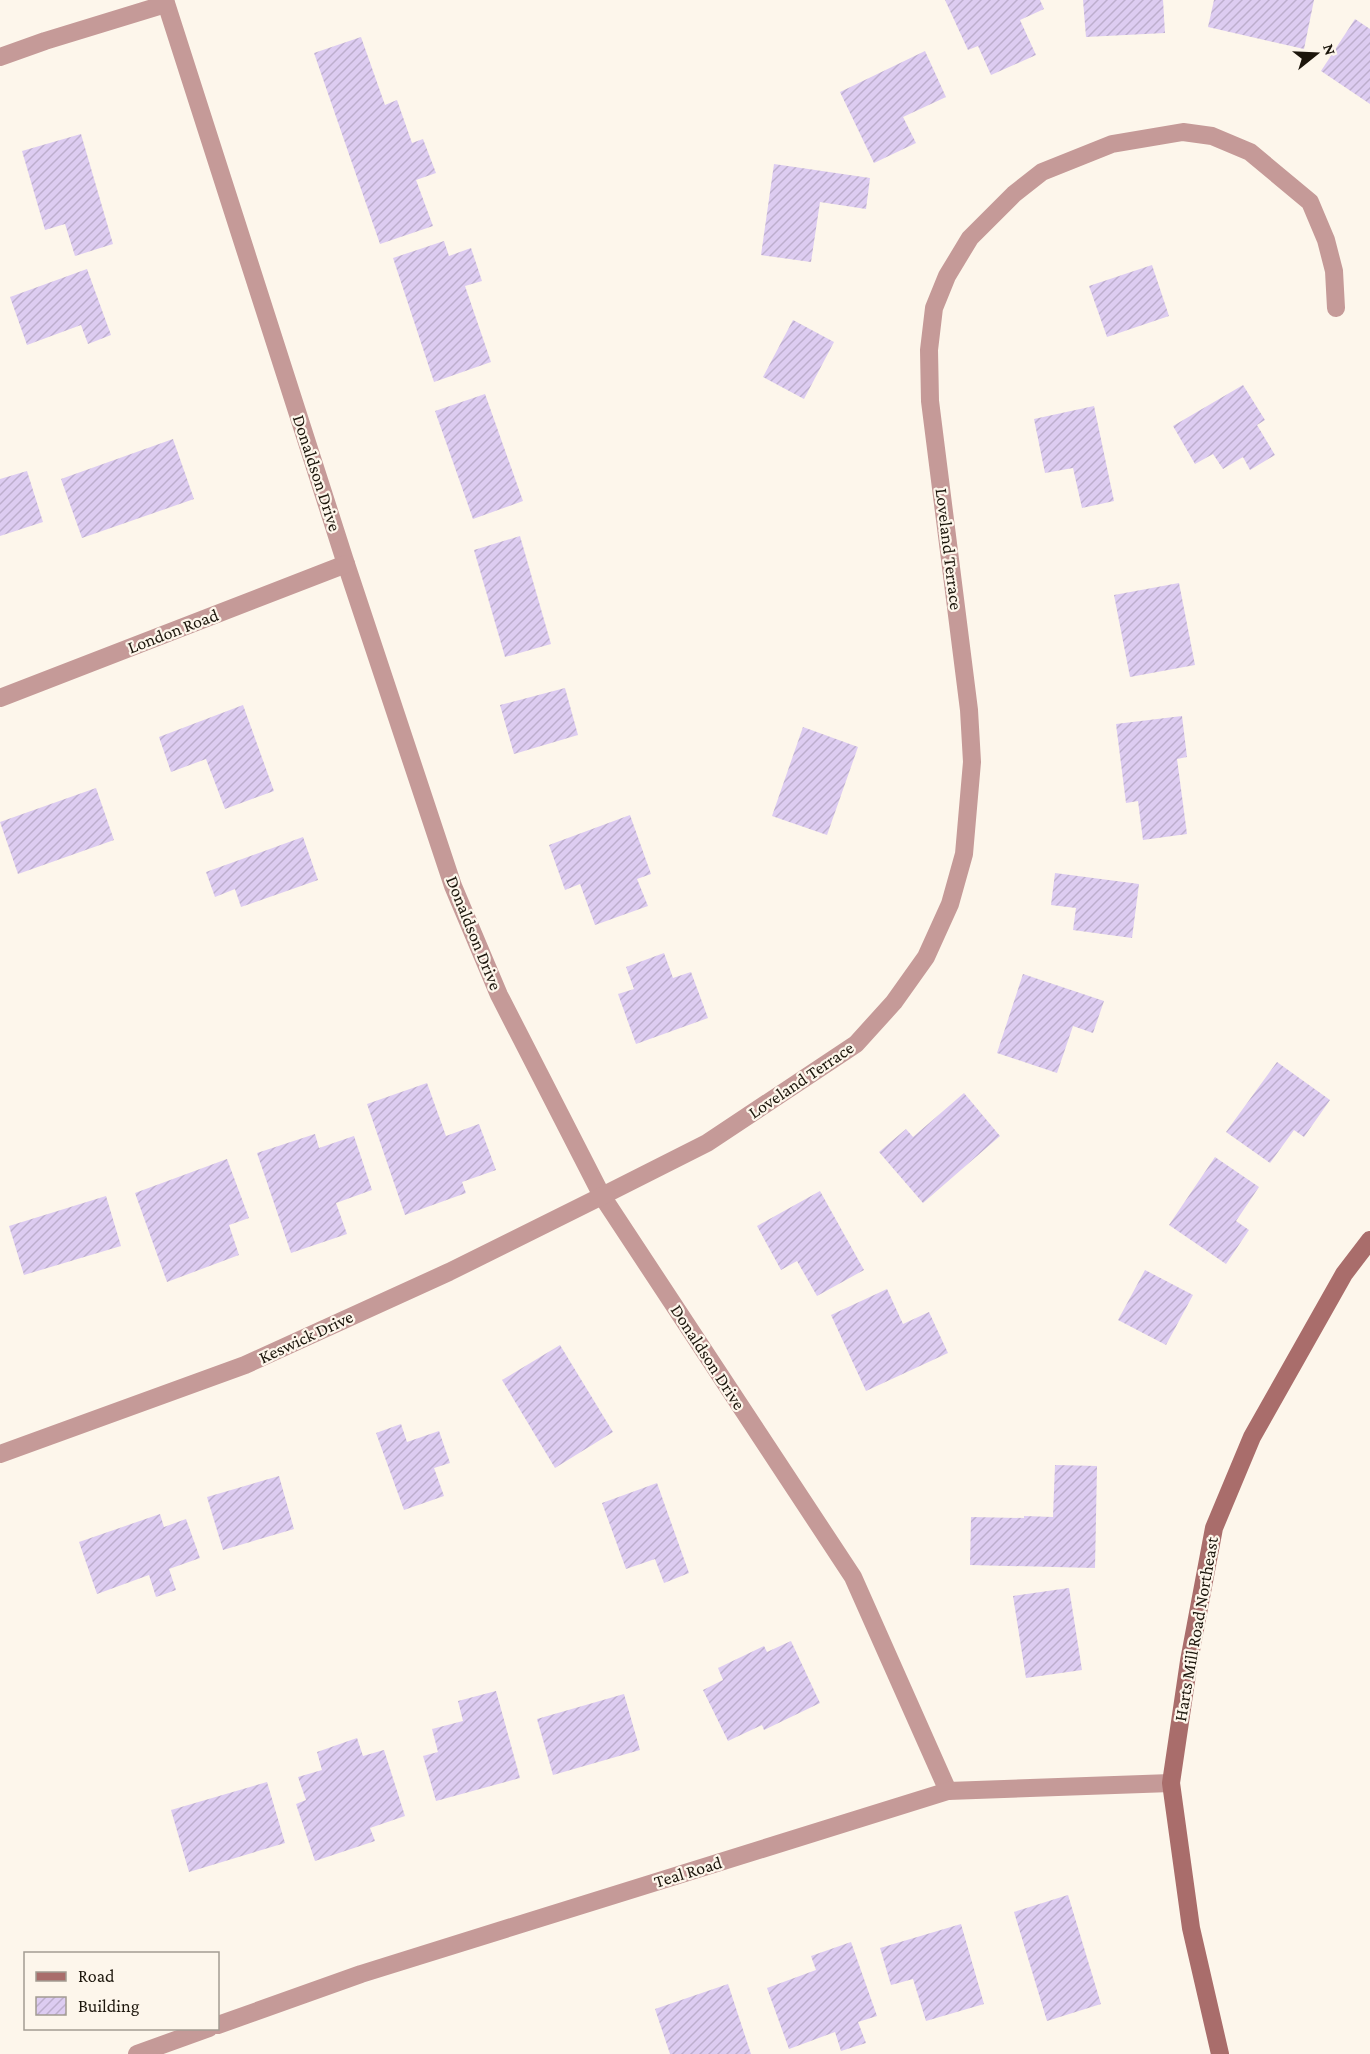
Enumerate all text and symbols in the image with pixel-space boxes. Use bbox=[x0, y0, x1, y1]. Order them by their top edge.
north arrow bbox=[1286, 24, 1346, 84]
text: N bbox=[1320, 42, 1340, 57]
street label: Donaldson Drive bbox=[289, 412, 345, 534]
street label: Loveland Terrace bbox=[932, 487, 966, 611]
street label: London Road bbox=[125, 604, 222, 657]
street label: Donaldson Drive bbox=[442, 873, 506, 993]
street label: Loveland Terrace bbox=[745, 1037, 857, 1123]
street label: Donaldson Drive bbox=[667, 1301, 749, 1413]
street label: Keswick Drive bbox=[256, 1306, 356, 1368]
street label: Harts Mill Road Northeast bbox=[1170, 1534, 1222, 1723]
street label: Teal Road bbox=[652, 1852, 725, 1892]
legend bbox=[24, 1952, 219, 2030]
text: Road bbox=[78, 1966, 115, 1986]
text: Building bbox=[78, 1996, 140, 2016]

